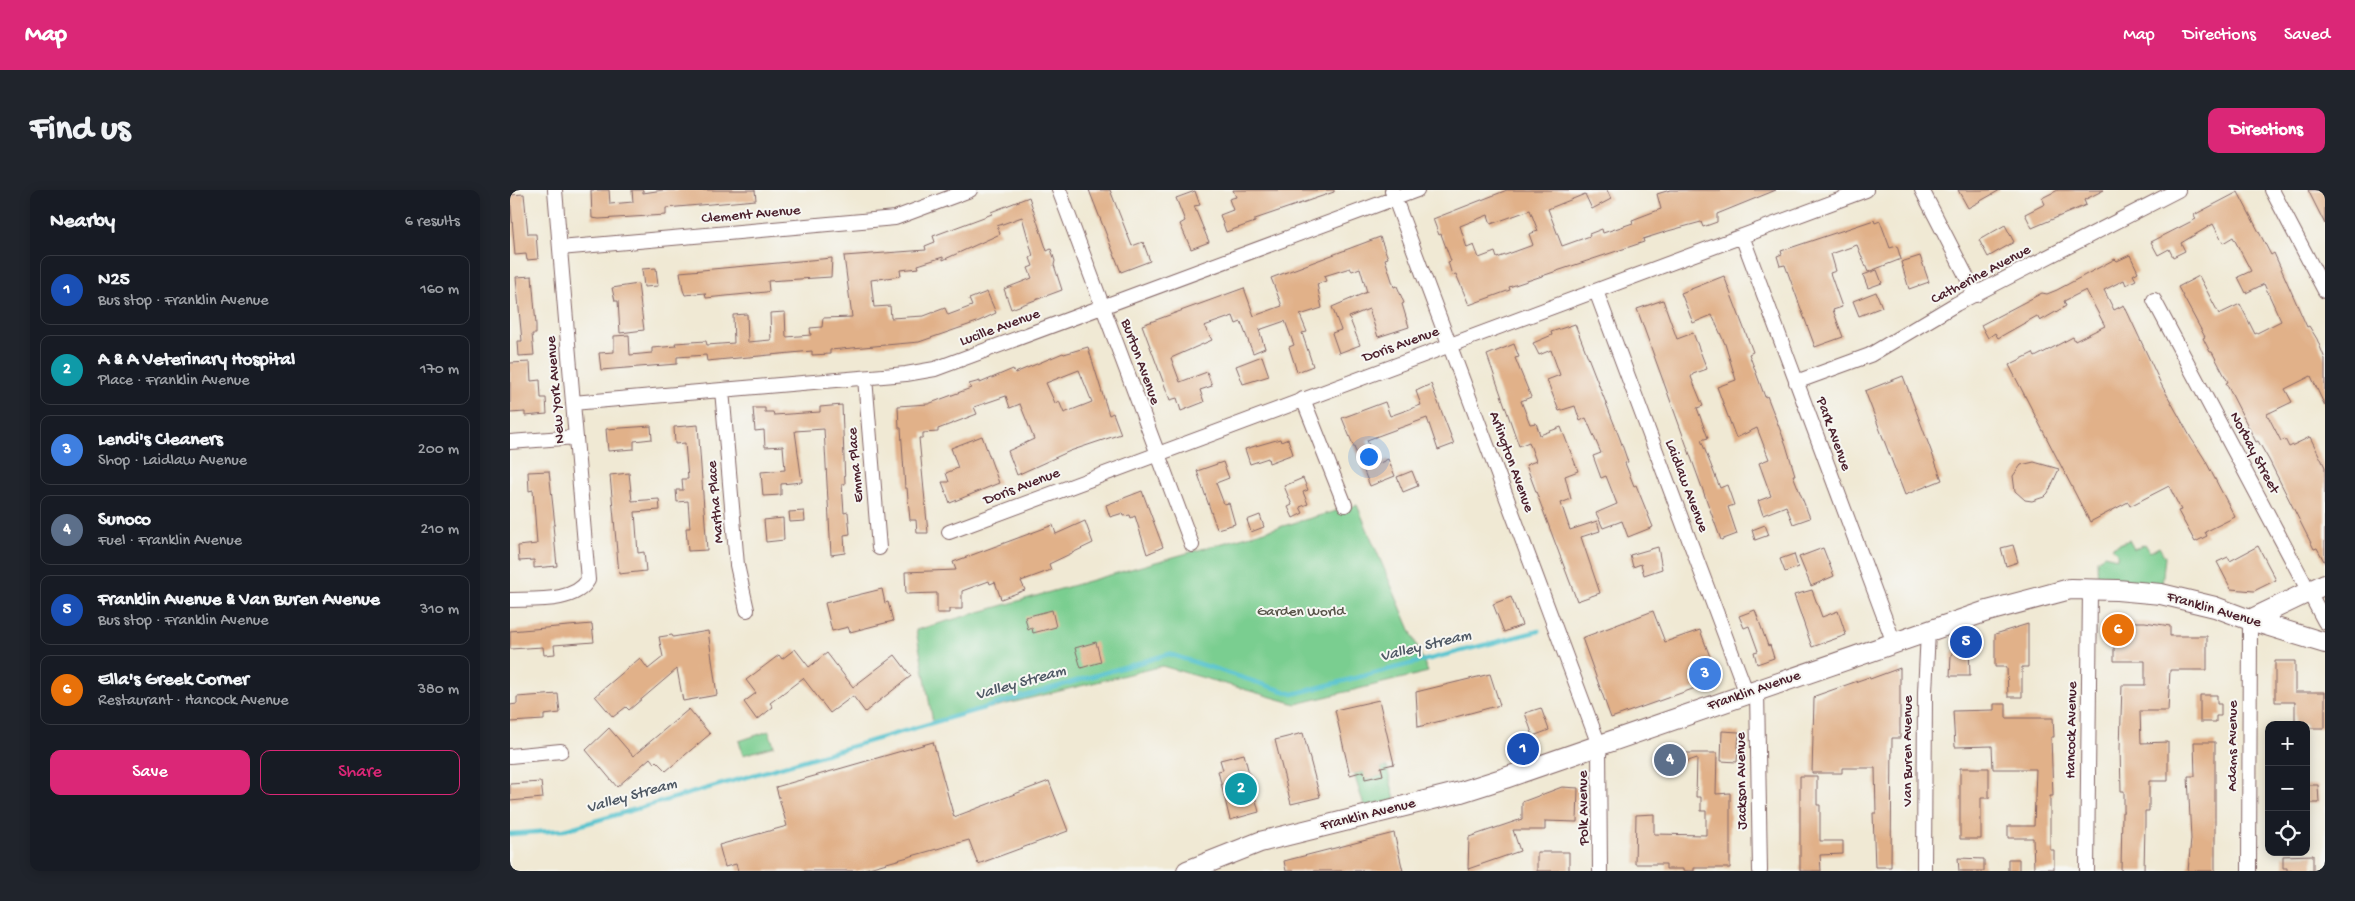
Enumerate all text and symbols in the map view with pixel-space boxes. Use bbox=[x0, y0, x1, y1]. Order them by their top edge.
text: Map bbox=[25, 21, 67, 50]
text: Map bbox=[2123, 25, 2155, 46]
text: Directions bbox=[2183, 25, 2256, 46]
text: Saved bbox=[2284, 25, 2330, 46]
button: Directions bbox=[2208, 108, 2325, 153]
text: Find us bbox=[30, 110, 130, 151]
street label: Clement Avenue bbox=[701, 202, 802, 228]
text: Nearby bbox=[50, 210, 115, 235]
text: 6 results bbox=[405, 213, 460, 232]
street label: Catherine Avenue bbox=[1928, 241, 2034, 309]
text: N25 bbox=[98, 269, 130, 292]
text: 1 bbox=[64, 281, 70, 300]
text: 160 m bbox=[420, 281, 459, 300]
text: Bus stop · Franklin Avenue bbox=[98, 292, 269, 311]
street label: Lucille Avenue bbox=[957, 305, 1043, 351]
street label: Burton Avenue bbox=[1116, 316, 1164, 407]
street label: Doris Avenue bbox=[1359, 323, 1442, 368]
street label: New York Avenue bbox=[542, 335, 570, 445]
text: A & A Veterinary Hospital bbox=[98, 349, 295, 372]
text: 2 bbox=[63, 361, 71, 380]
text: 170 m bbox=[420, 361, 459, 380]
text: Place · Franklin Avenue bbox=[98, 372, 250, 391]
street label: Park Avenue bbox=[1811, 394, 1855, 474]
street label: Arlington Avenue bbox=[1484, 409, 1538, 515]
street label: Norbay Street bbox=[2225, 409, 2284, 499]
street label: Emma Place bbox=[844, 426, 868, 503]
text: Lendi's Cleaners bbox=[98, 429, 223, 452]
street label: Laidlaw Avenue bbox=[1660, 437, 1712, 535]
text: 3 bbox=[63, 441, 71, 460]
text: 200 m bbox=[418, 441, 459, 460]
your location bbox=[1356, 444, 1382, 470]
text: Shop · Laidlaw Avenue bbox=[98, 452, 247, 471]
street label: Martha Place bbox=[703, 460, 729, 544]
street label: Doris Avenue bbox=[980, 464, 1063, 510]
text: Sunoco bbox=[98, 509, 151, 532]
text: 4 bbox=[63, 521, 71, 540]
text: 210 m bbox=[420, 521, 459, 540]
text: Fuel · Franklin Avenue bbox=[98, 532, 242, 551]
street label: Franklin Avenue bbox=[2164, 588, 2264, 632]
text: Franklin Avenue & Van Buren Avenue bbox=[98, 589, 380, 612]
text: 5 bbox=[63, 601, 71, 620]
text: 310 m bbox=[420, 601, 459, 620]
park label: Garden World bbox=[1257, 603, 1346, 621]
pin: 6 bbox=[2102, 611, 2134, 649]
text: Bus stop · Franklin Avenue bbox=[98, 612, 269, 631]
pin: 5 bbox=[1950, 623, 1982, 661]
water label: Valley Stream bbox=[1379, 626, 1474, 667]
pin: 3 bbox=[1689, 655, 1721, 693]
water label: Valley Stream bbox=[974, 662, 1069, 706]
street label: Franklin Avenue bbox=[1704, 667, 1803, 716]
text: Ella's Greek Corner bbox=[98, 669, 249, 692]
text: 6 bbox=[63, 681, 71, 700]
text: 380 m bbox=[418, 681, 459, 700]
street label: Hancock Avenue bbox=[2062, 681, 2082, 779]
text: Restaurant · Hancock Avenue bbox=[98, 692, 289, 711]
street label: Van Buren Avenue bbox=[1899, 695, 1917, 807]
street label: Adams Avenue bbox=[2224, 700, 2242, 791]
map controls bbox=[2265, 721, 2310, 856]
button: + bbox=[2265, 721, 2310, 766]
pin: 1 bbox=[1507, 730, 1539, 768]
street label: Jackson Avenue bbox=[1732, 732, 1752, 830]
pin: 4 bbox=[1654, 741, 1686, 779]
button: Save bbox=[50, 750, 250, 795]
button: Share bbox=[260, 750, 460, 795]
button: − bbox=[2265, 766, 2310, 811]
pin: 2 bbox=[1225, 770, 1257, 808]
street label: Polk Avenue bbox=[1574, 770, 1594, 847]
water label: Valley Stream bbox=[585, 775, 680, 819]
street label: Franklin Avenue bbox=[1318, 794, 1418, 836]
button: locate bbox=[2265, 811, 2310, 856]

